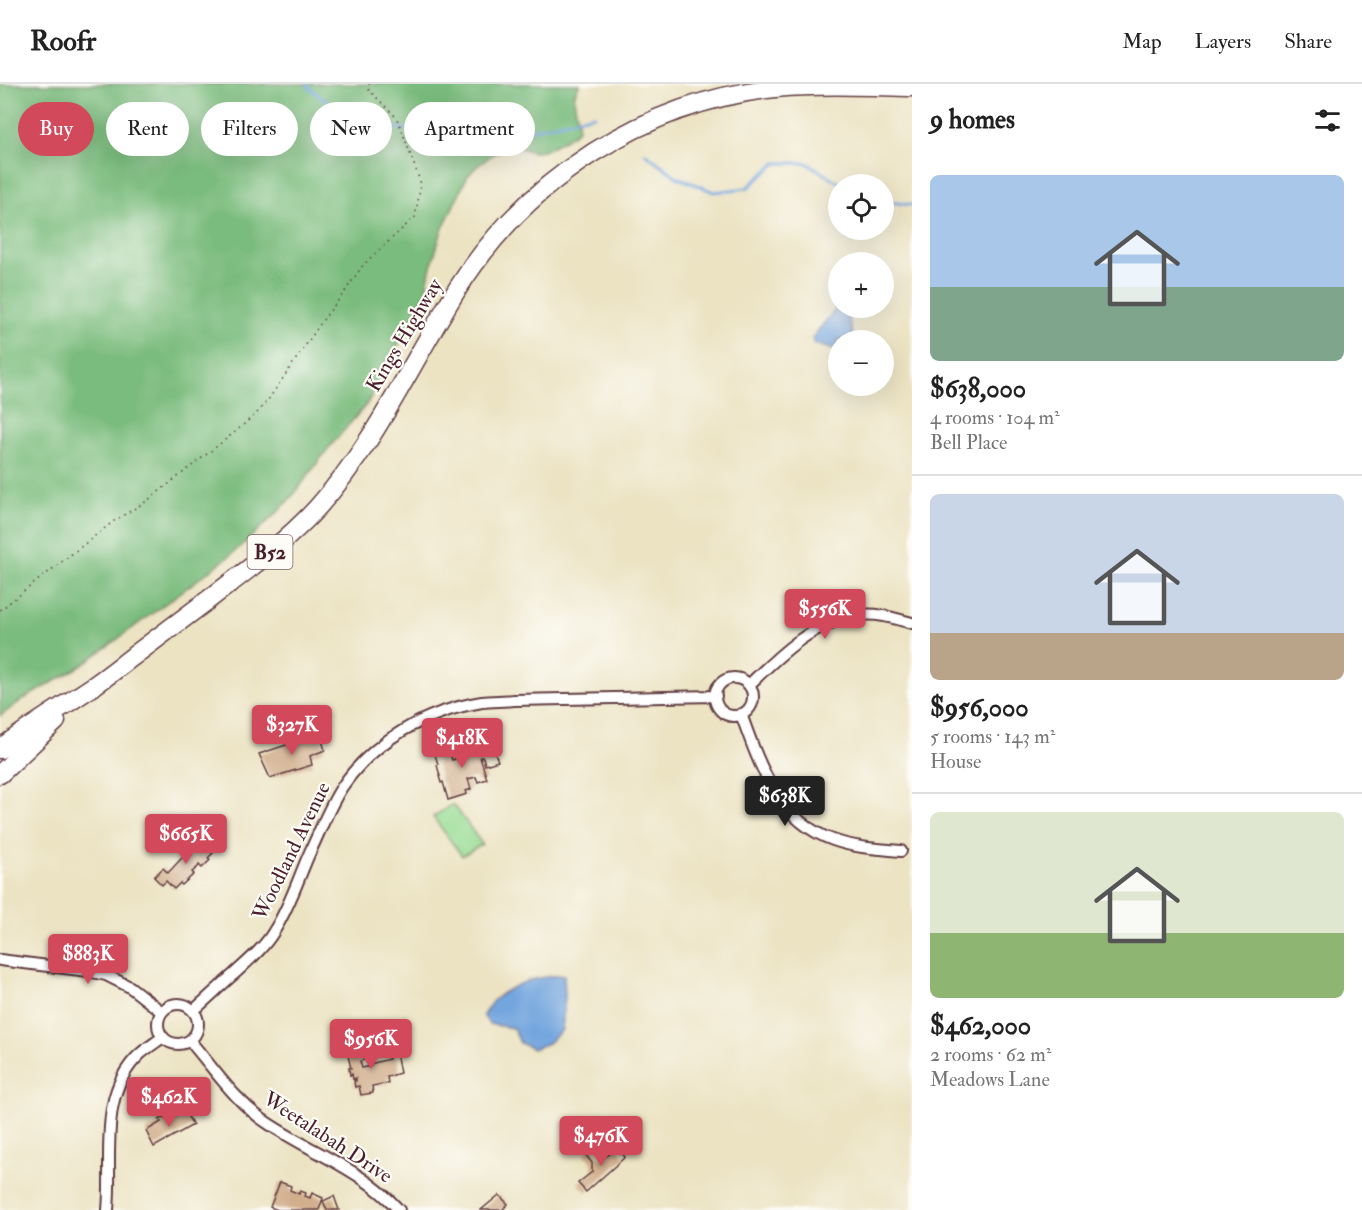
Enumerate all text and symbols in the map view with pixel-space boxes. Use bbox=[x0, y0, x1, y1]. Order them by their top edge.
text: Roofr bbox=[30, 24, 96, 59]
text: Map bbox=[1122, 28, 1162, 55]
text: Layers bbox=[1195, 28, 1251, 55]
text: Share bbox=[1284, 28, 1332, 55]
chip: Buy bbox=[18, 102, 94, 156]
chip: Rent bbox=[106, 102, 189, 156]
chip: Filters bbox=[201, 102, 298, 156]
chip: New bbox=[310, 102, 392, 156]
chip: Apartment bbox=[404, 102, 535, 156]
text: 9 homes bbox=[930, 104, 1015, 136]
icon: filters bbox=[1311, 104, 1344, 137]
map controls bbox=[828, 174, 894, 396]
button: locate bbox=[828, 174, 894, 240]
icon: home bbox=[1083, 214, 1191, 322]
button: + bbox=[828, 252, 894, 318]
street label: Kings Highway bbox=[360, 273, 449, 397]
button: − bbox=[828, 330, 894, 396]
text: $638,000 bbox=[930, 373, 1026, 405]
text: 4 rooms · 104 m² bbox=[930, 405, 1060, 430]
text: Bell Place bbox=[930, 430, 1007, 455]
icon: home bbox=[1083, 533, 1191, 641]
road number: B52 bbox=[248, 535, 292, 569]
pin: $556K bbox=[783, 589, 867, 640]
text: $556K bbox=[799, 596, 851, 621]
text: $956,000 bbox=[930, 692, 1029, 724]
pin: $327K bbox=[250, 705, 334, 756]
text: $327K bbox=[266, 712, 318, 737]
pin: $418K bbox=[420, 718, 504, 769]
text: 5 rooms · 143 m² bbox=[930, 724, 1055, 749]
text: $418K bbox=[436, 725, 488, 750]
text: House bbox=[930, 749, 981, 774]
pin: $638K bbox=[743, 776, 827, 827]
street label: Woodland Avenue bbox=[246, 778, 337, 926]
text: $638K bbox=[759, 783, 811, 808]
pin: $665K bbox=[144, 814, 228, 865]
text: $665K bbox=[159, 821, 213, 846]
icon: home bbox=[1083, 851, 1191, 959]
pin: $883K bbox=[46, 934, 130, 985]
text: $883K bbox=[62, 941, 114, 966]
text: $462,000 bbox=[930, 1010, 1031, 1042]
pin: $956K bbox=[329, 1019, 413, 1070]
text: $956K bbox=[344, 1026, 398, 1051]
text: 2 rooms · 62 m² bbox=[930, 1042, 1051, 1067]
text: Meadows Lane bbox=[930, 1067, 1050, 1092]
pin: $462K bbox=[127, 1077, 211, 1128]
text: $462K bbox=[141, 1084, 197, 1109]
street label: Weetalabah Drive bbox=[257, 1085, 398, 1189]
pin: $476K bbox=[559, 1116, 643, 1167]
text: $476K bbox=[574, 1123, 628, 1148]

